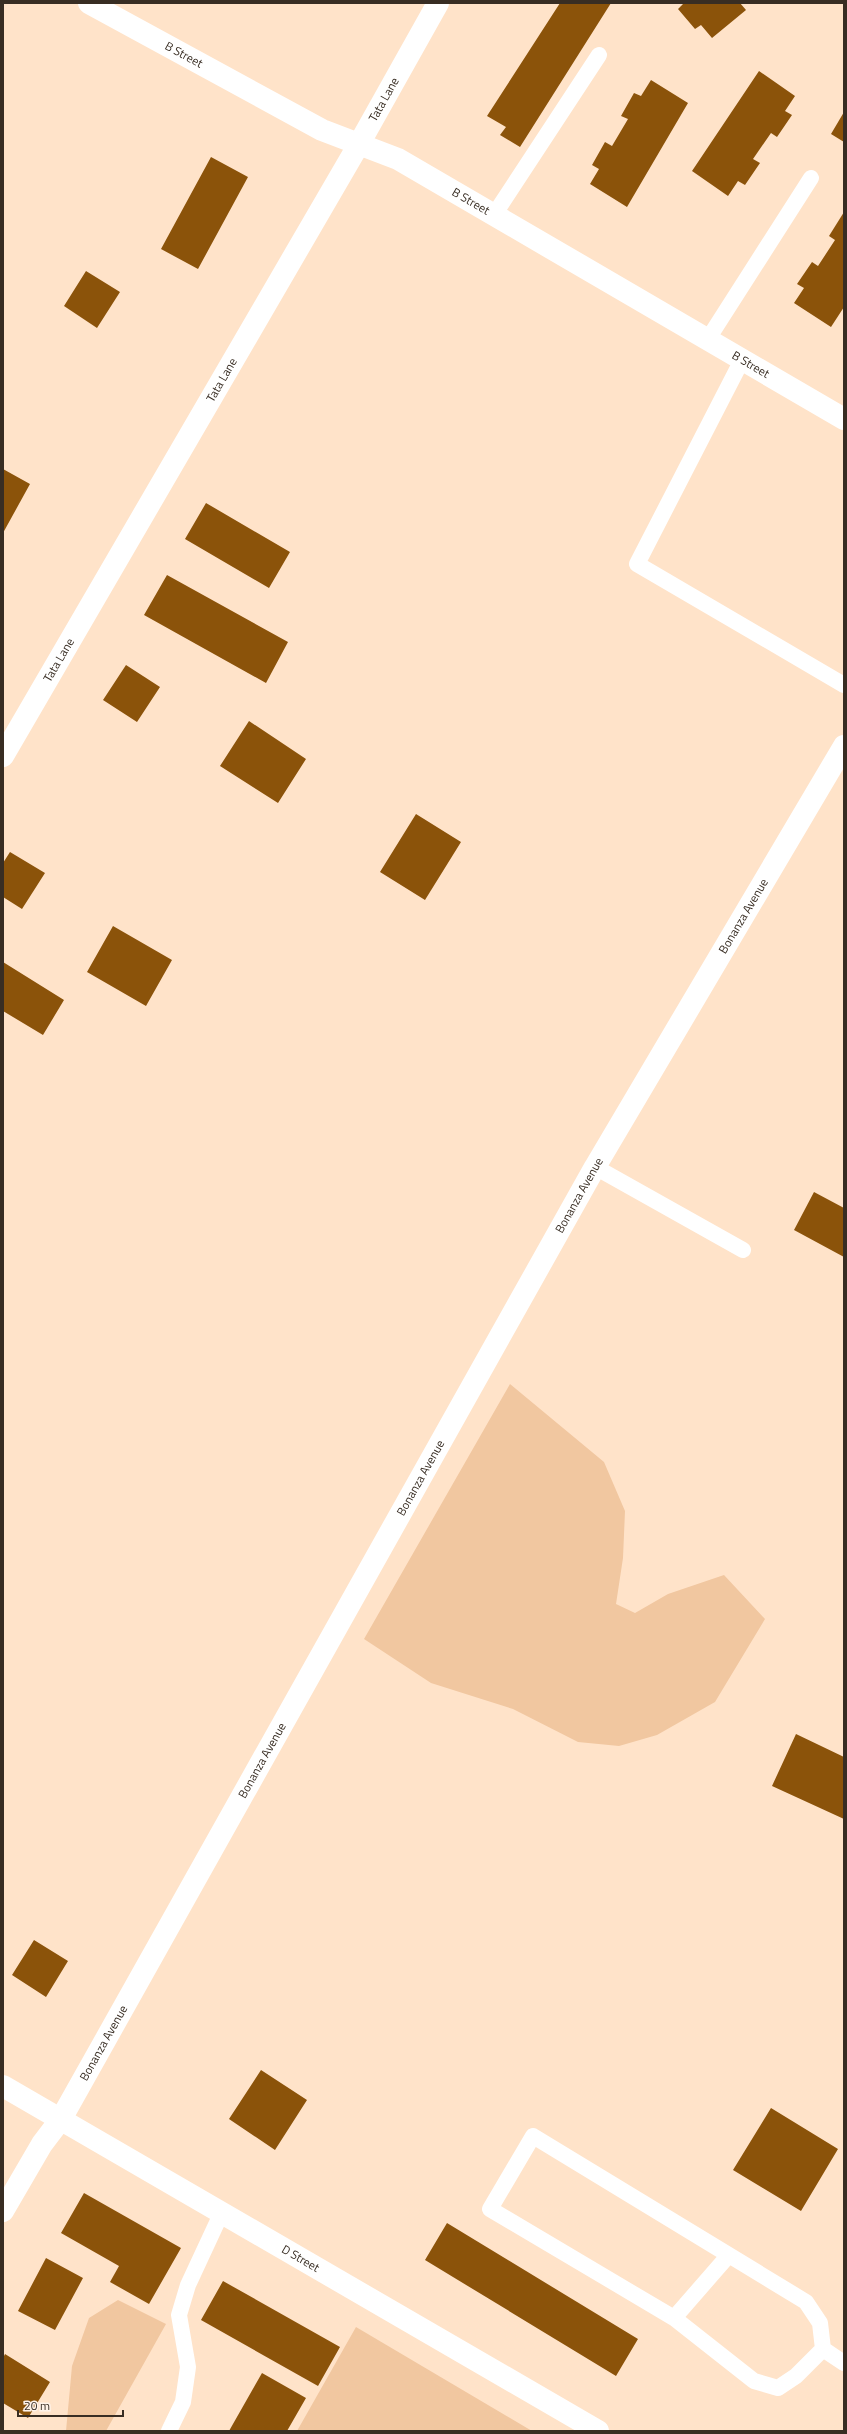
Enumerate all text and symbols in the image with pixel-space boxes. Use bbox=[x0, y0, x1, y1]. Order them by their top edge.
street label: B Street bbox=[162, 36, 207, 73]
street label: Tata Lane bbox=[363, 74, 404, 125]
street label: B Street bbox=[449, 182, 494, 220]
street label: B Street bbox=[728, 346, 774, 383]
street label: Tata Lane bbox=[201, 354, 242, 405]
street label: Tata Lane bbox=[38, 634, 79, 686]
street label: Bonanza Avenue bbox=[713, 875, 773, 957]
street label: Bonanza Avenue bbox=[550, 1154, 608, 1237]
street label: Bonanza Avenue bbox=[391, 1436, 449, 1519]
street label: Bonanza Avenue bbox=[233, 1719, 291, 1802]
street label: Bonanza Avenue bbox=[74, 2001, 132, 2084]
street label: D Street bbox=[278, 2240, 324, 2277]
scale bar bbox=[18, 2392, 123, 2418]
text: 20 m bbox=[24, 2396, 50, 2415]

